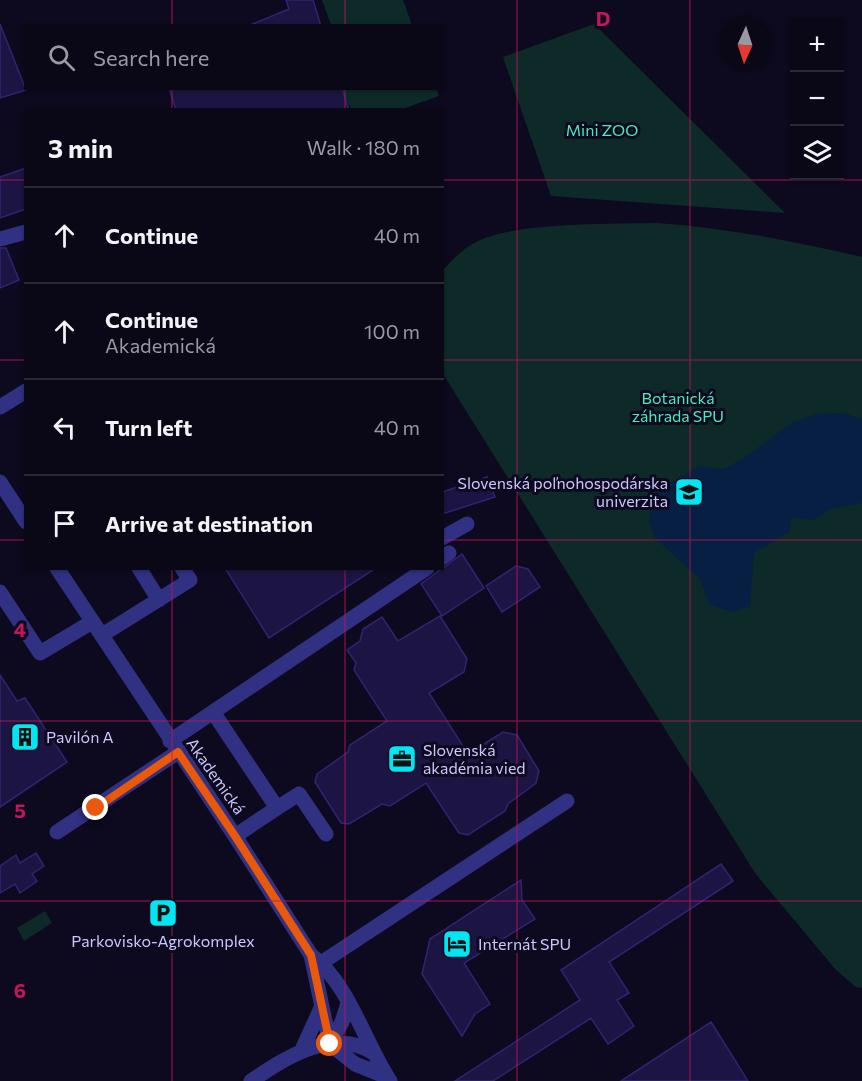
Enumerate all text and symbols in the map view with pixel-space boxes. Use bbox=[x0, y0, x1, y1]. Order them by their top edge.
text: D bbox=[596, 6, 610, 30]
north arrow bbox=[718, 18, 772, 72]
map controls bbox=[790, 18, 844, 180]
button: + bbox=[790, 18, 844, 72]
search box bbox=[24, 24, 444, 90]
icon: search bbox=[45, 41, 78, 74]
text: Search here bbox=[93, 44, 209, 71]
button: − bbox=[790, 72, 844, 126]
park label: Mini ZOO bbox=[566, 120, 638, 139]
button: layers bbox=[790, 126, 844, 180]
text: 3 min bbox=[48, 132, 113, 163]
text: Walk · 180 m bbox=[307, 135, 420, 159]
icon: ahead bbox=[48, 219, 81, 252]
text: Continue bbox=[105, 222, 198, 249]
text: 40 m bbox=[374, 223, 420, 247]
text: Continue bbox=[105, 306, 198, 333]
icon: ahead bbox=[48, 315, 81, 348]
text: 100 m bbox=[364, 319, 420, 343]
text: Akademická bbox=[105, 333, 216, 357]
park label: Botanická záhrada SPU bbox=[632, 388, 724, 425]
icon: left bbox=[48, 411, 81, 444]
text: Turn left bbox=[105, 414, 192, 441]
text: 40 m bbox=[374, 415, 420, 439]
place label: Slovenská poľnohospodárska univerzita bbox=[458, 473, 668, 510]
school or university icon: Slovenská poľnohospodárska univerzita bbox=[673, 476, 705, 508]
icon: arrive bbox=[48, 507, 81, 540]
text: Arrive at destination bbox=[105, 510, 313, 537]
text: 4 bbox=[14, 617, 26, 641]
building icon: Pavilón A bbox=[9, 721, 41, 753]
place label: Pavilón A bbox=[46, 727, 113, 746]
street label: Akademická bbox=[183, 734, 250, 817]
place label: Slovenská akadémia vied bbox=[423, 740, 526, 777]
office icon: Slovenská akadémia vied bbox=[386, 743, 418, 775]
route end bbox=[82, 794, 108, 820]
text: 5 bbox=[14, 798, 26, 822]
parking icon: Parkovisko-Agrokomplex bbox=[147, 897, 179, 929]
hotel icon: Internát SPU bbox=[441, 928, 473, 960]
place label: Parkovisko-Agrokomplex bbox=[71, 931, 255, 950]
place label: Internát SPU bbox=[478, 934, 571, 953]
text: 6 bbox=[14, 978, 26, 1002]
route start bbox=[316, 1030, 342, 1056]

